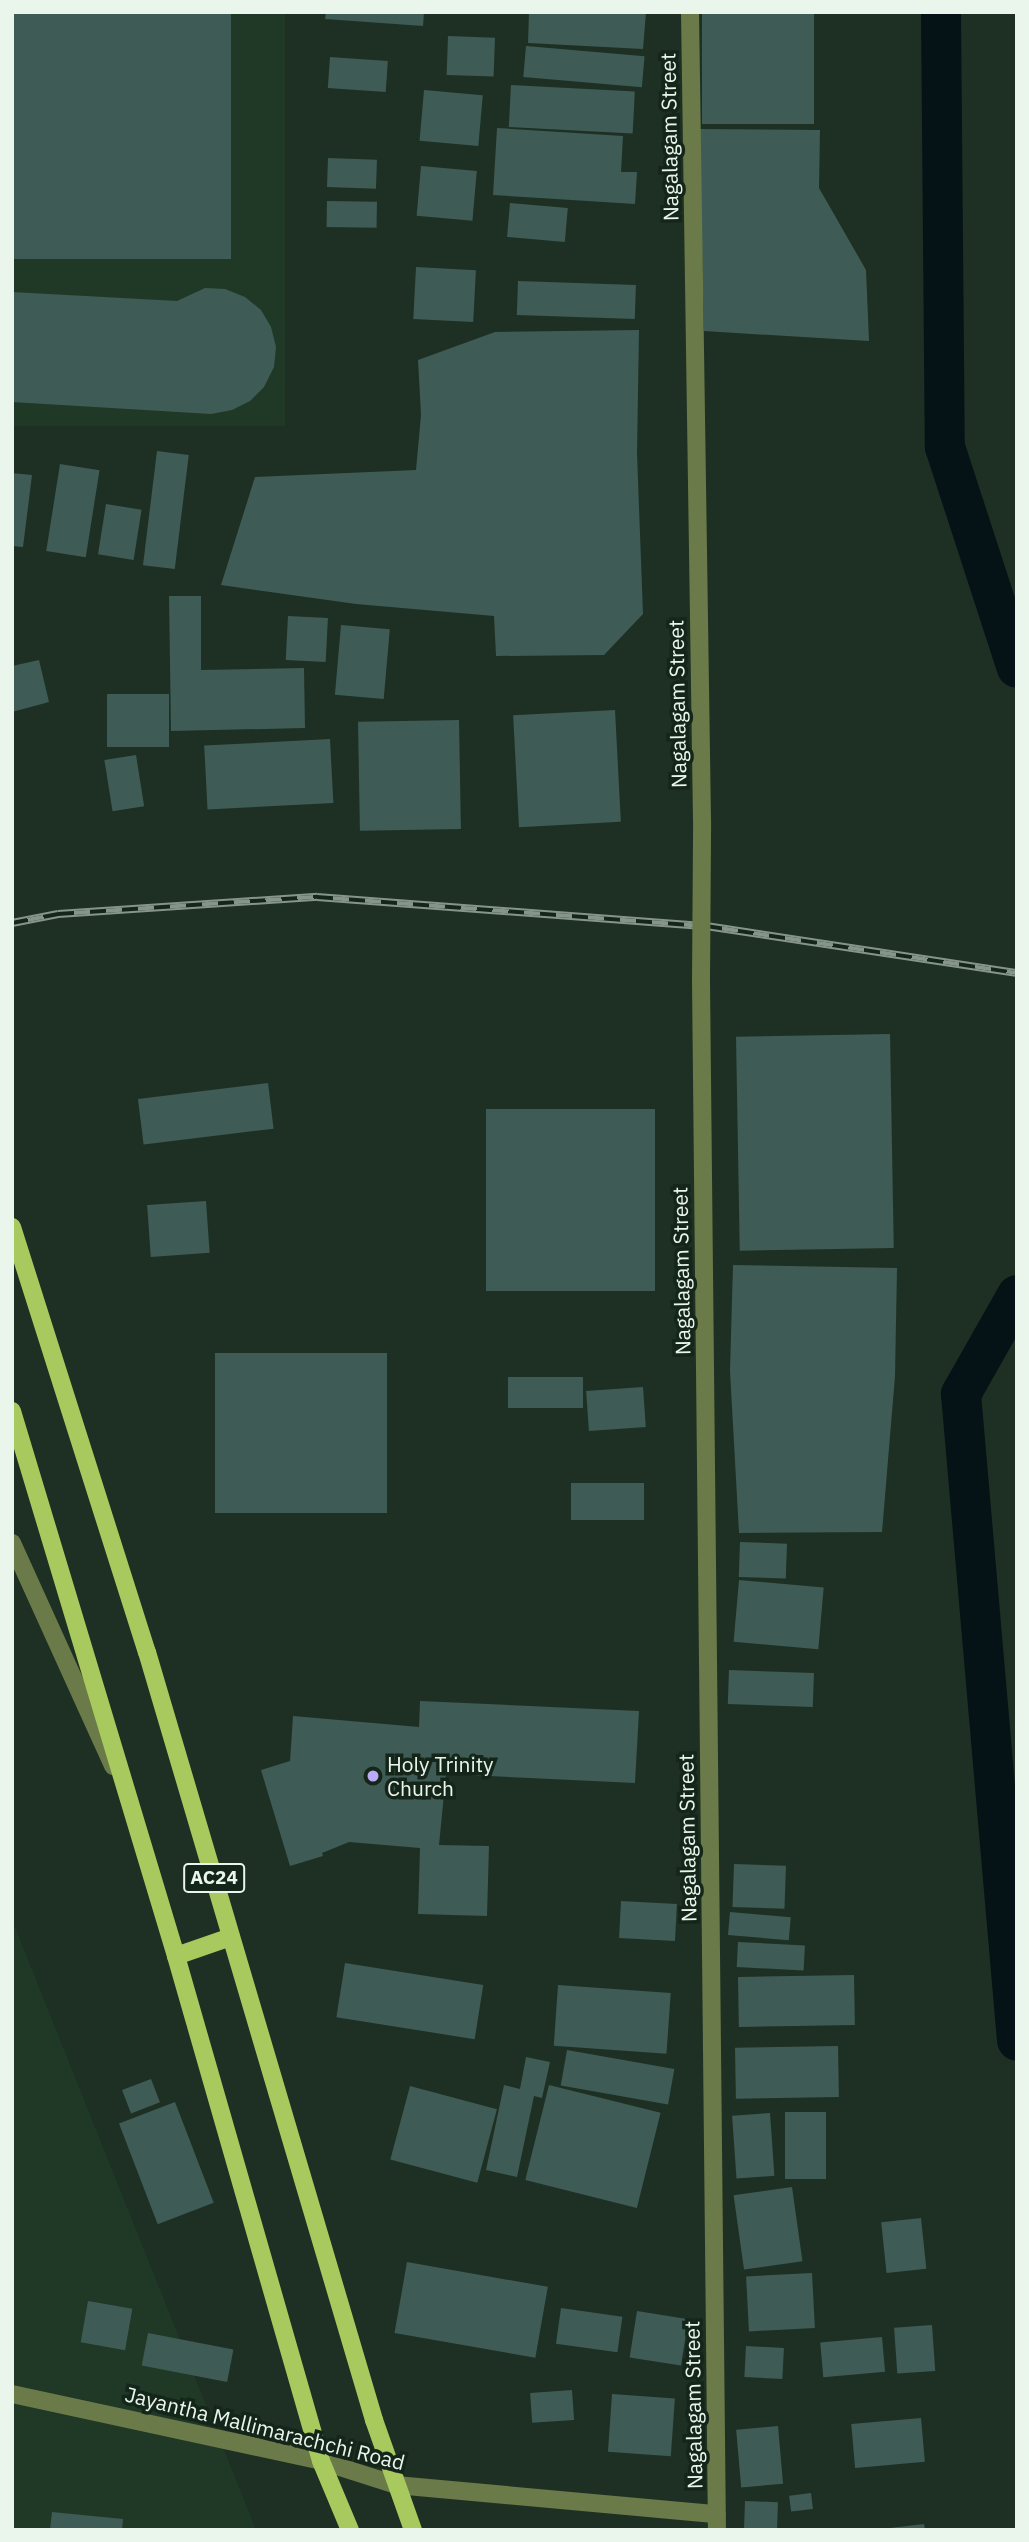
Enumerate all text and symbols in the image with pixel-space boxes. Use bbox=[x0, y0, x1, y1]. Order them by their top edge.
street label: Nagalagam Street bbox=[655, 53, 683, 221]
street label: Nagalagam Street bbox=[663, 620, 691, 788]
street label: Nagalagam Street bbox=[667, 1187, 695, 1355]
place label: Holy Trinity Church bbox=[387, 1751, 494, 1801]
street label: Nagalagam Street bbox=[673, 1754, 701, 1922]
marker: Holy Trinity Church bbox=[365, 1768, 381, 1784]
road number: AC24 bbox=[182, 1862, 246, 1894]
street label: Nagalagam Street bbox=[679, 2321, 707, 2489]
street label: Jayantha Mallimarachchi Road bbox=[123, 2381, 407, 2475]

